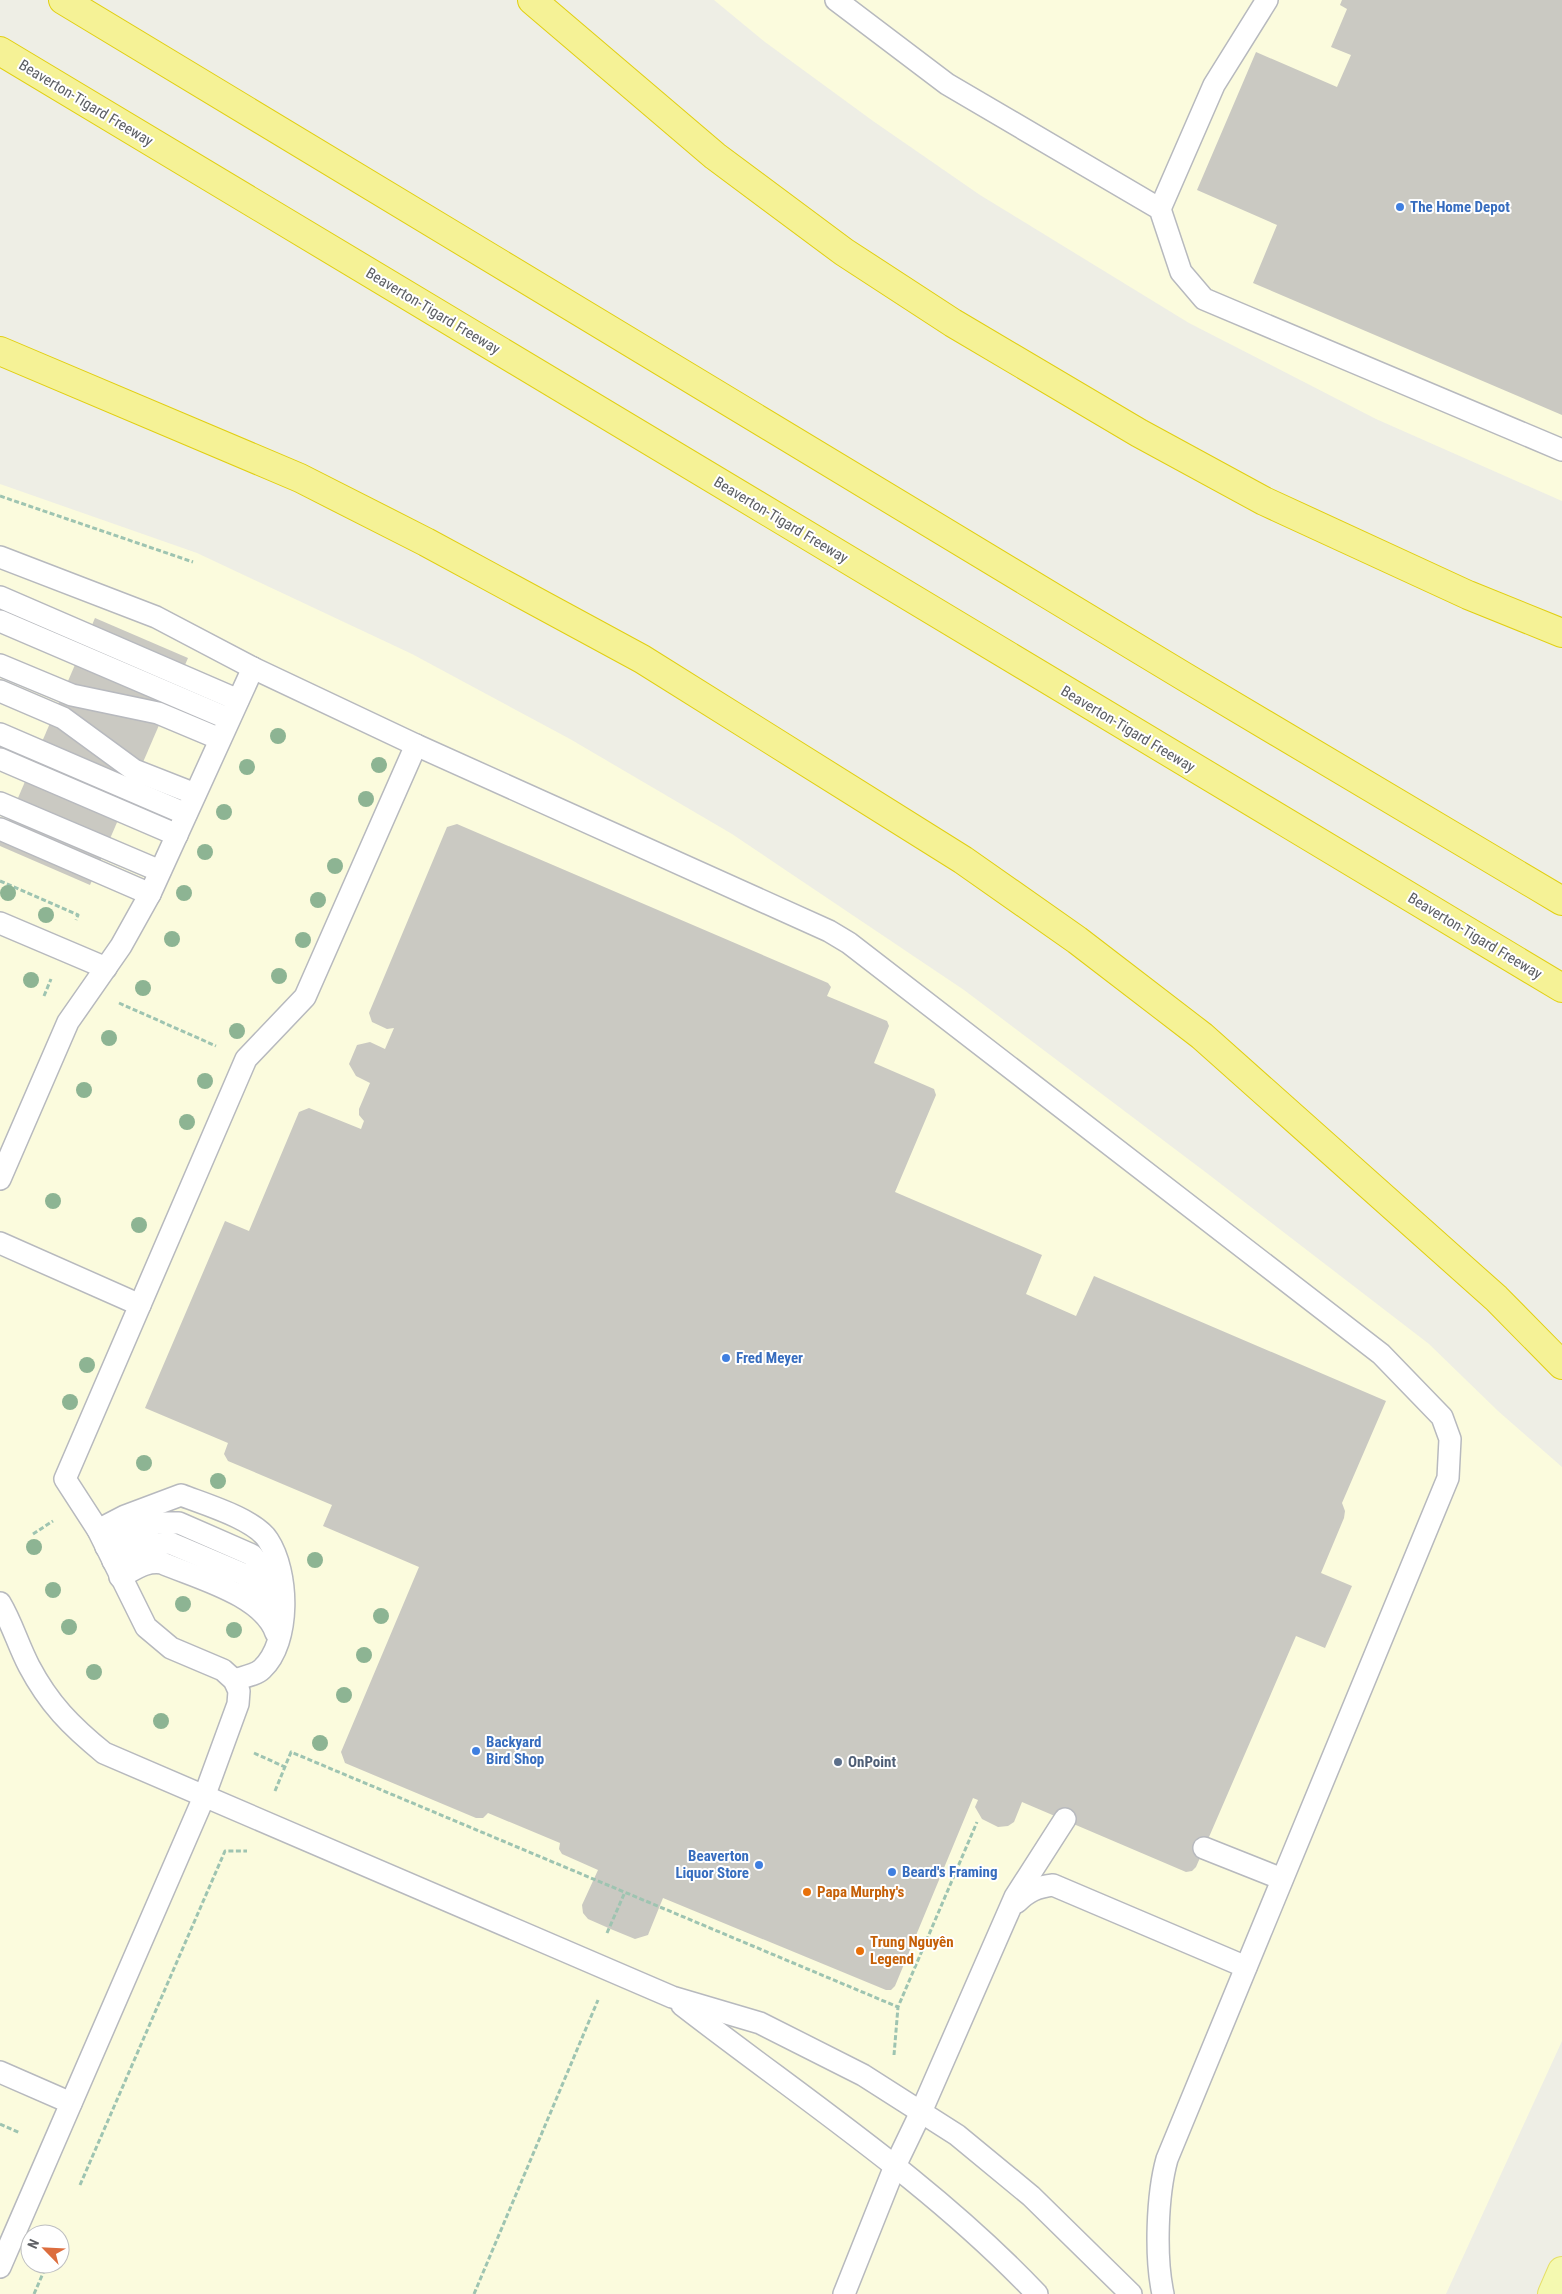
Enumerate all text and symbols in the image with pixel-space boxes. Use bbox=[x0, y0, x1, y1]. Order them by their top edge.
street label: Beaverton-Tigard Freeway bbox=[16, 56, 156, 150]
place label: The Home Depot bbox=[1410, 198, 1510, 216]
marker: The Home Depot bbox=[1394, 201, 1406, 213]
street label: Beaverton-Tigard Freeway bbox=[363, 264, 503, 358]
street label: Beaverton-Tigard Freeway bbox=[711, 473, 851, 567]
street label: Beaverton-Tigard Freeway bbox=[1058, 682, 1198, 776]
street label: Beaverton-Tigard Freeway bbox=[1405, 889, 1545, 983]
place label: Fred Meyer bbox=[736, 1349, 803, 1367]
marker: Fred Meyer bbox=[720, 1352, 732, 1364]
place label: Backyard Bird Shop bbox=[486, 1733, 544, 1768]
marker: Backyard Bird Shop bbox=[470, 1745, 482, 1757]
place label: OnPoint bbox=[848, 1753, 896, 1771]
marker: OnPoint bbox=[832, 1756, 844, 1768]
place label: Beaverton Liquor Store bbox=[675, 1847, 749, 1882]
marker: Beaverton Liquor Store bbox=[753, 1859, 765, 1871]
place label: Beard's Framing bbox=[902, 1863, 998, 1881]
marker: Beard's Framing bbox=[886, 1866, 898, 1878]
place label: Papa Murphy's bbox=[817, 1883, 905, 1901]
marker: Papa Murphy's bbox=[801, 1886, 813, 1898]
place label: Trung Nguyên Legend bbox=[870, 1933, 954, 1968]
marker: Trung Nguyên Legend bbox=[854, 1945, 866, 1957]
north arrow bbox=[20, 2224, 70, 2274]
text: N bbox=[24, 2237, 42, 2251]

